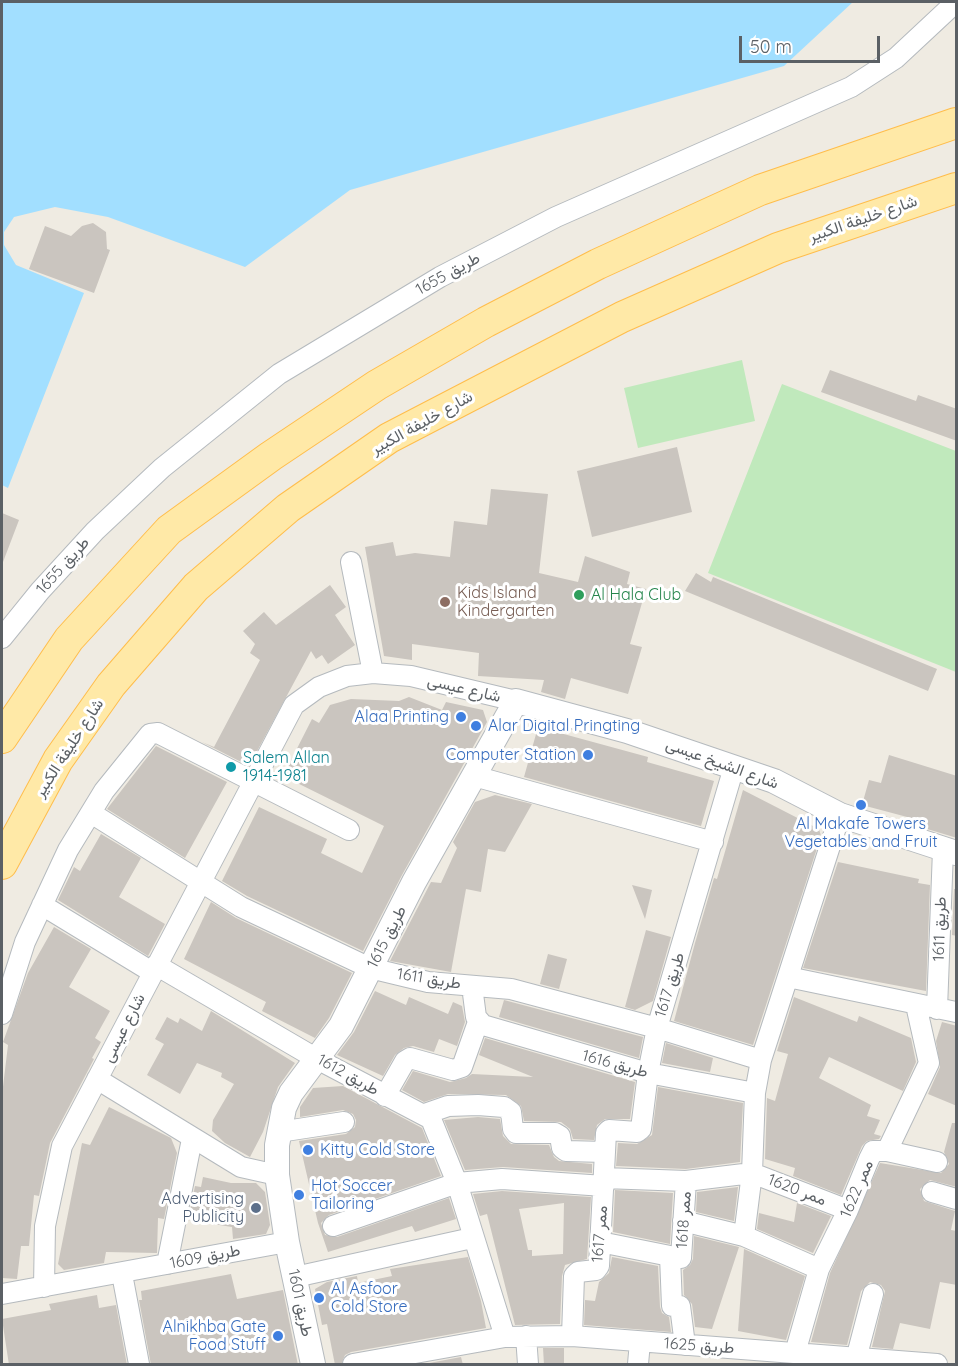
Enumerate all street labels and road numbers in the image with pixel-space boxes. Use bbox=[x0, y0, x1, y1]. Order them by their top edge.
street label: شارع خليفة الكبير bbox=[806, 191, 920, 247]
street label: طريق 1655 bbox=[413, 249, 483, 299]
street label: شارع خليفة الكبير bbox=[368, 387, 476, 459]
street label: طريق 1655 bbox=[32, 533, 94, 599]
street label: شارع عيسى bbox=[426, 671, 502, 707]
street label: شارع خليفة الكبير bbox=[30, 695, 108, 801]
street label: شارع الشيخ عيسى bbox=[663, 735, 781, 793]
street label: طريق 1611 bbox=[929, 896, 951, 962]
street label: طريق 1615 bbox=[363, 903, 411, 971]
street label: طريق 1617 bbox=[651, 950, 689, 1020]
street label: طريق 1611 bbox=[396, 964, 462, 994]
street label: شارع عيسى bbox=[99, 990, 149, 1066]
street label: طريق 1616 bbox=[580, 1046, 650, 1082]
street label: طريق 1612 bbox=[314, 1050, 382, 1100]
street label: ممر 1622 bbox=[836, 1157, 878, 1221]
street label: ممر 1620 bbox=[765, 1170, 829, 1210]
street label: ممر 1618 bbox=[672, 1191, 696, 1249]
street label: ممر 1617 bbox=[588, 1205, 612, 1263]
street label: طريق 1609 bbox=[168, 1241, 242, 1273]
street label: طريق 1601 bbox=[284, 1268, 316, 1338]
street label: طريق 1625 bbox=[663, 1334, 735, 1358]

